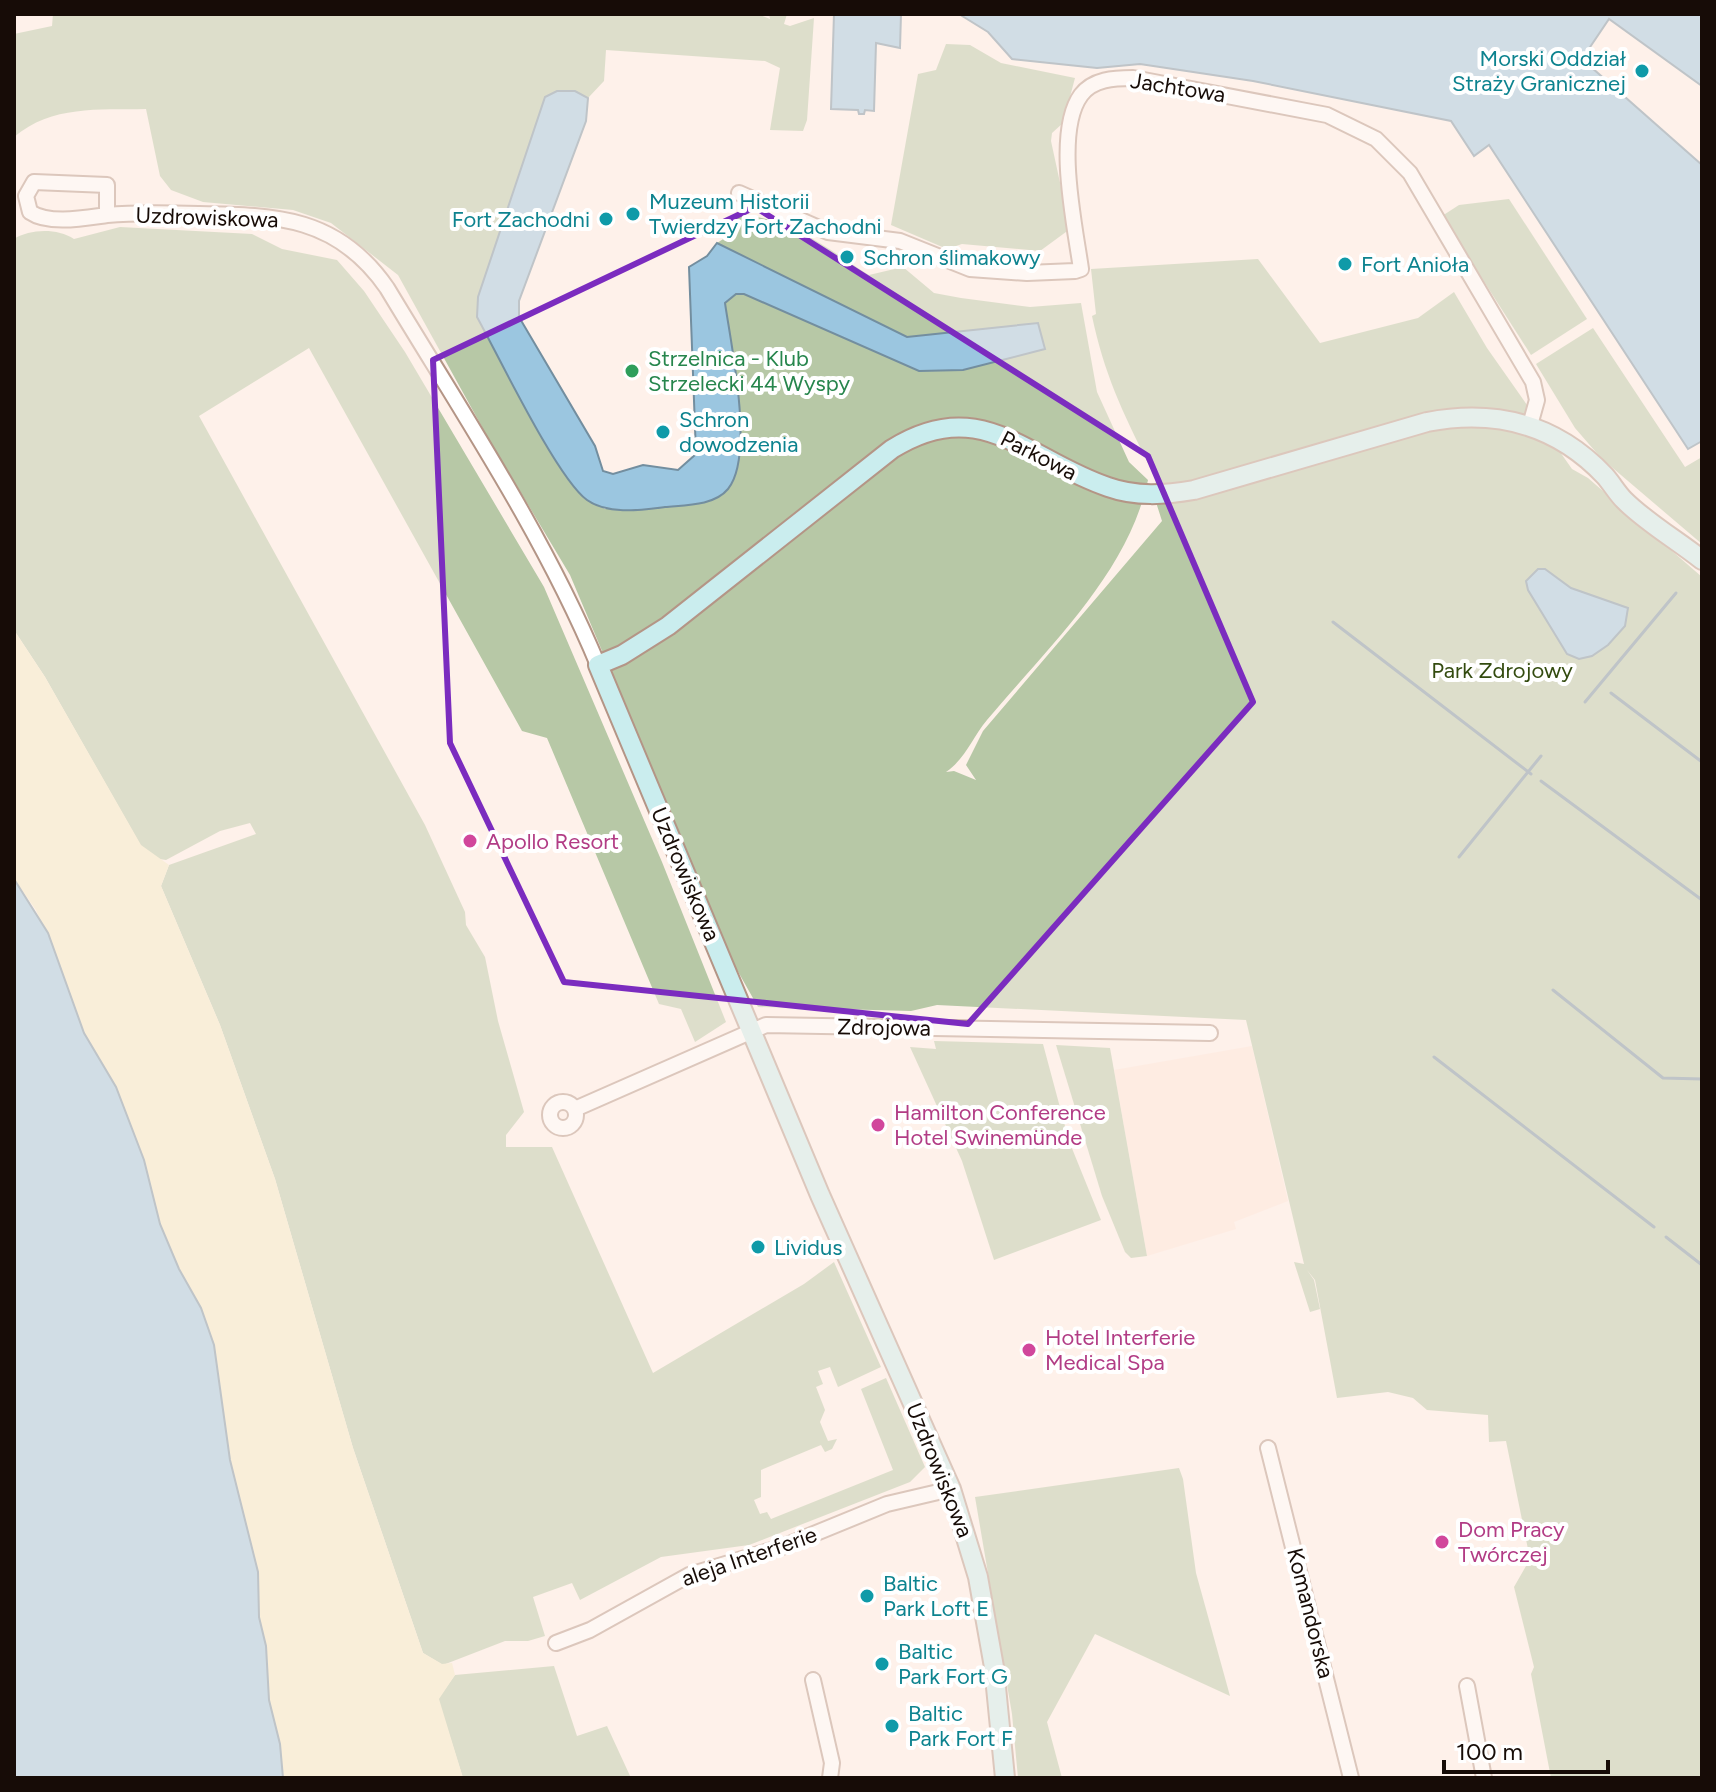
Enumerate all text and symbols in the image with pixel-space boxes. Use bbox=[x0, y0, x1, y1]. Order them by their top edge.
place label: Morski Oddział Straży Granicznej bbox=[1452, 45, 1626, 97]
marker: Morski Oddział Straży Granicznej bbox=[1633, 62, 1651, 80]
street label: Jachtowa bbox=[1129, 67, 1227, 108]
place label: Muzeum Historii Twierdzy Fort Zachodni bbox=[649, 188, 882, 240]
street label: Uzdrowiskowa bbox=[135, 202, 279, 233]
marker: Muzeum Historii Twierdzy Fort Zachodni bbox=[624, 205, 642, 223]
place label: Fort Zachodni bbox=[452, 206, 590, 233]
marker: Fort Zachodni bbox=[597, 210, 615, 228]
place label: Schron ślimakowy bbox=[863, 244, 1041, 271]
marker: Schron ślimakowy bbox=[838, 248, 856, 266]
place label: Fort Anioła bbox=[1361, 251, 1469, 278]
marker: Fort Anioła bbox=[1336, 255, 1354, 273]
place label: Strzelnica - Klub Strzelecki 44 Wyspy bbox=[648, 345, 850, 397]
marker: Strzelnica - Klub Strzelecki 44 Wyspy bbox=[623, 362, 641, 380]
place label: Schron dowodzenia bbox=[679, 406, 798, 458]
marker: Schron dowodzenia bbox=[654, 423, 672, 441]
street label: Parkowa bbox=[996, 425, 1082, 486]
park label: Park Zdrojowy bbox=[1431, 657, 1573, 684]
street label: Uzdrowiskowa bbox=[645, 803, 726, 945]
place label: Apollo Resort bbox=[486, 828, 619, 855]
marker: Apollo Resort bbox=[461, 832, 479, 850]
street label: Zdrojowa bbox=[837, 1013, 931, 1042]
place label: Hamilton Conference Hotel Swinemünde bbox=[894, 1099, 1106, 1151]
marker: Hamilton Conference Hotel Swinemünde bbox=[869, 1116, 887, 1134]
place label: Lividus bbox=[774, 1234, 843, 1261]
marker: Lividus bbox=[749, 1238, 767, 1256]
place label: Hotel Interferie Medical Spa bbox=[1045, 1324, 1195, 1376]
marker: Hotel Interferie Medical Spa bbox=[1020, 1341, 1038, 1359]
street label: Uzdrowiskowa bbox=[900, 1399, 979, 1541]
place label: Dom Pracy Twórczej bbox=[1458, 1516, 1565, 1568]
street label: aleja Interferie bbox=[678, 1521, 820, 1592]
marker: Dom Pracy Twórczej bbox=[1433, 1533, 1451, 1551]
street label: Komandorska bbox=[1281, 1545, 1340, 1681]
place label: Baltic Park Loft E bbox=[883, 1570, 989, 1622]
marker: Baltic Park Loft E bbox=[858, 1587, 876, 1605]
place label: Baltic Park Fort G bbox=[898, 1638, 1008, 1690]
marker: Baltic Park Fort G bbox=[873, 1655, 891, 1673]
place label: Baltic Park Fort F bbox=[908, 1700, 1013, 1752]
marker: Baltic Park Fort F bbox=[883, 1717, 901, 1735]
scale bar bbox=[1444, 1724, 1608, 1774]
text: 100 m bbox=[1456, 1737, 1523, 1766]

